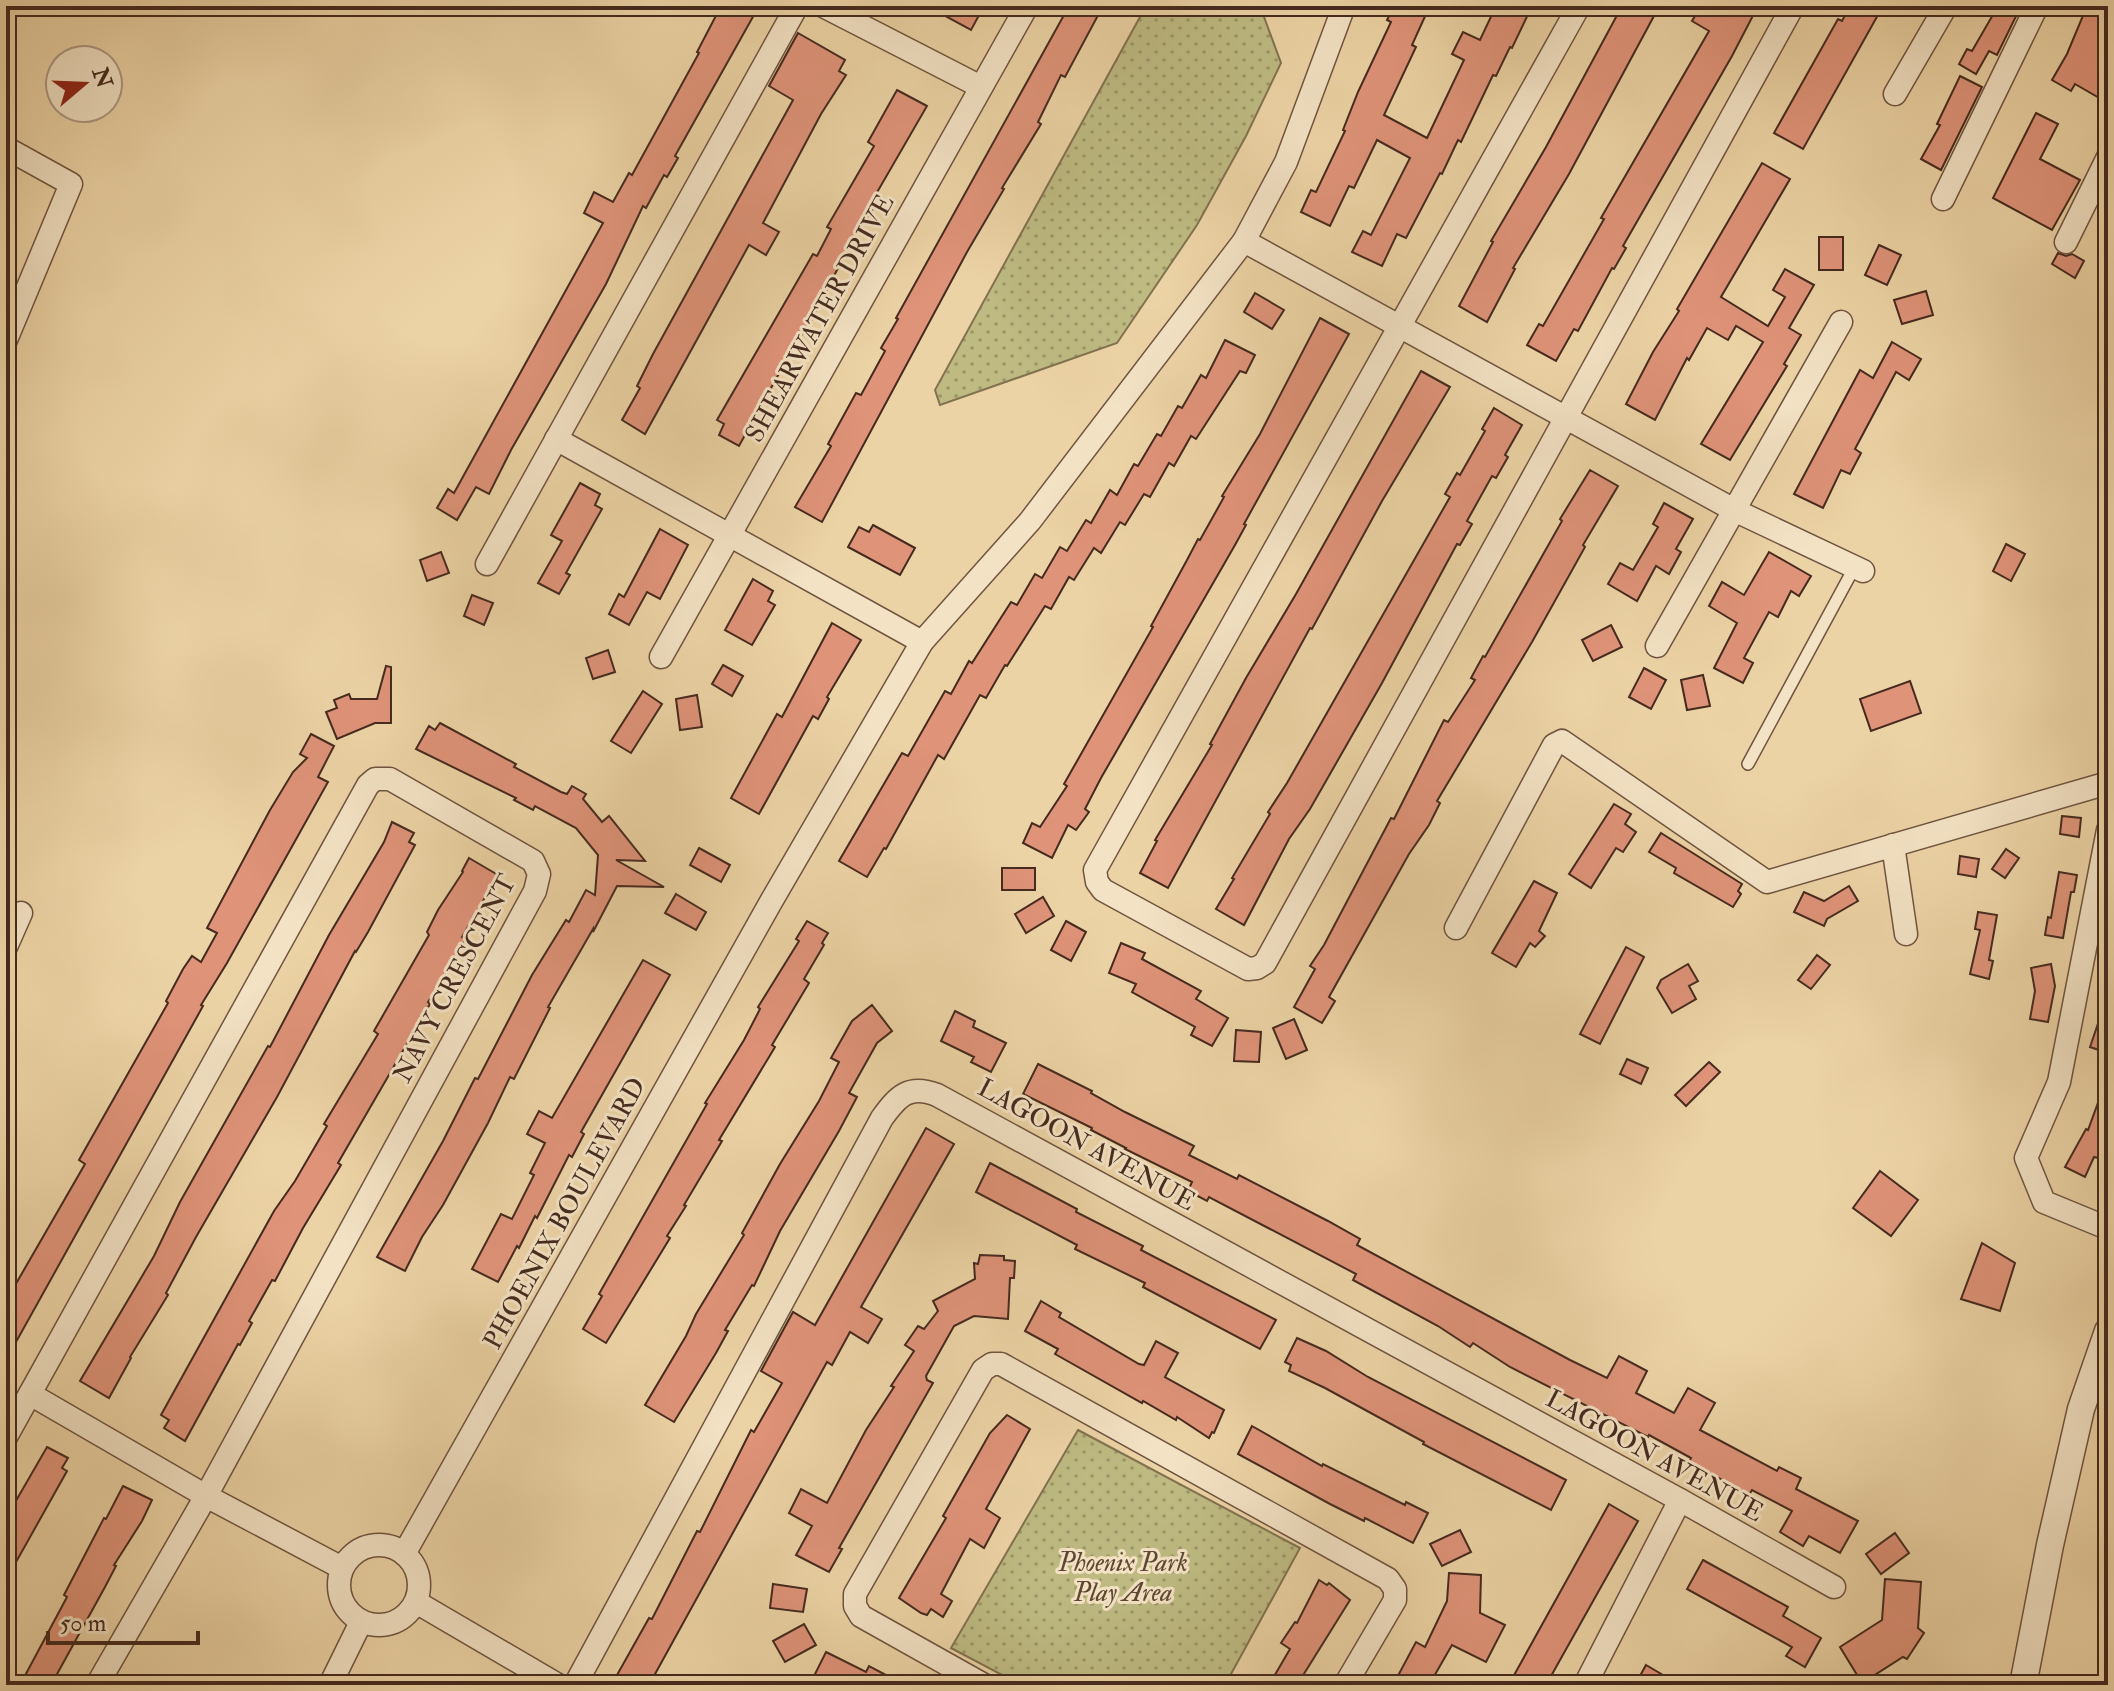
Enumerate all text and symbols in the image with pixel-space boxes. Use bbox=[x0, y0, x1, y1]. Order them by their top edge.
north arrow bbox=[44, 44, 124, 124]
text: N bbox=[85, 63, 119, 92]
street label: SHEARWATER DRIVE bbox=[738, 189, 901, 448]
street label: NAVY CRESCENT bbox=[387, 869, 523, 1088]
street label: PHOENIX BOULEVARD bbox=[477, 1072, 653, 1355]
street label: LAGOON AVENUE bbox=[972, 1072, 1201, 1218]
street label: LAGOON AVENUE bbox=[1540, 1383, 1769, 1529]
park label: Phoenix Park Play Area bbox=[1057, 1547, 1188, 1609]
scale bar bbox=[48, 1595, 198, 1645]
text: 50 m bbox=[60, 1608, 107, 1639]

